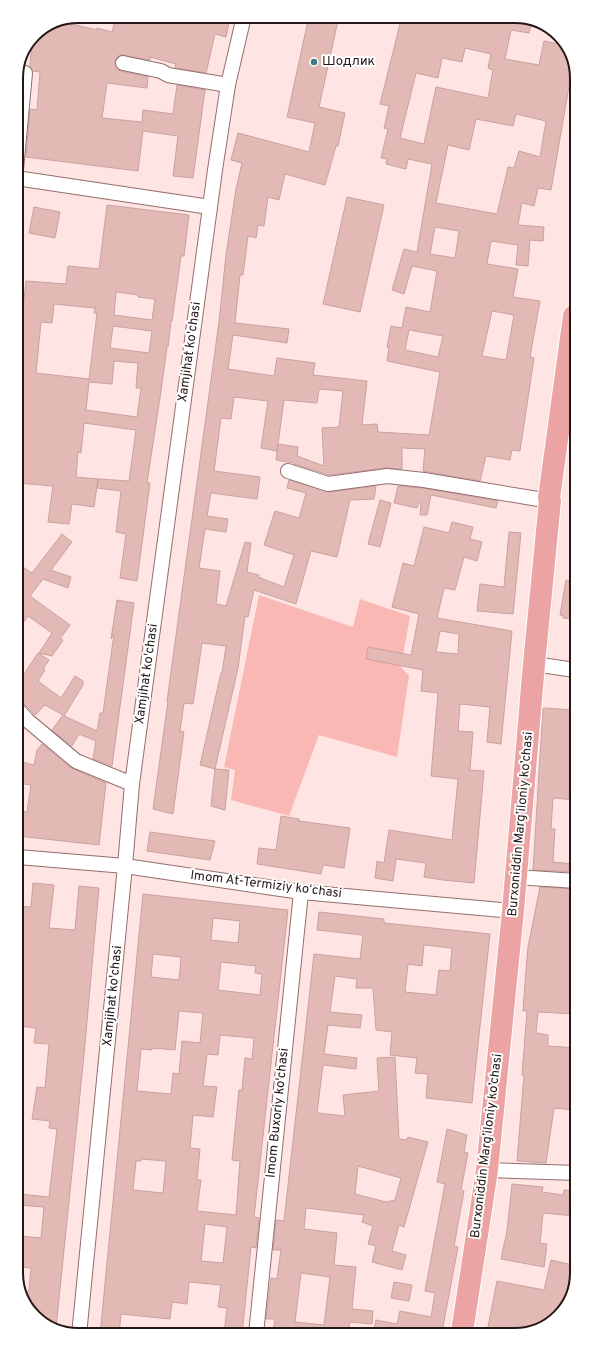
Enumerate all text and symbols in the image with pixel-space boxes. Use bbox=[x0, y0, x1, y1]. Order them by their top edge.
place label: Шодлик bbox=[322, 54, 375, 70]
marker: Шодлик bbox=[309, 57, 319, 67]
street label: Xamjihat ko'chasi bbox=[175, 301, 205, 403]
street label: Xamjihat ko'chasi bbox=[132, 623, 162, 725]
street label: Burxoniddin Marg’iloniy ko’chasi bbox=[505, 731, 537, 917]
street label: Imom At-Termiziy koʻchasi bbox=[189, 868, 343, 902]
street label: Xamjihat ko'chasi bbox=[100, 945, 126, 1047]
street label: Imom Buxoriy ko'chasi bbox=[263, 1047, 293, 1179]
street label: Burxoniddin Marg’iloniy ko’chasi bbox=[468, 1053, 506, 1239]

